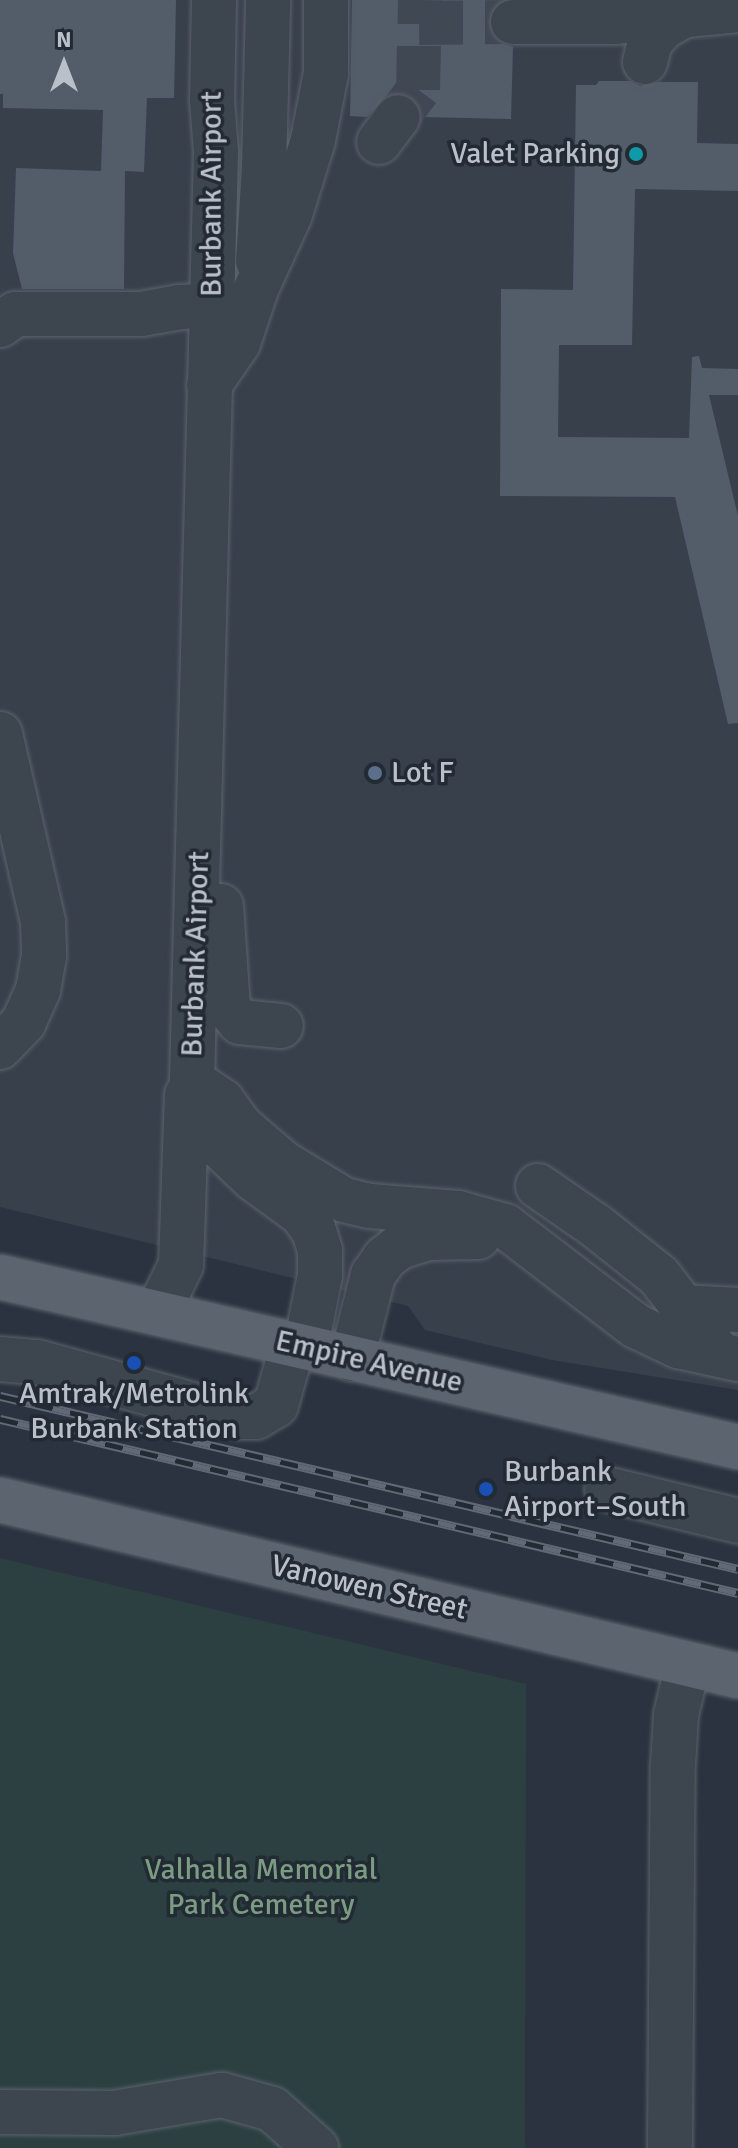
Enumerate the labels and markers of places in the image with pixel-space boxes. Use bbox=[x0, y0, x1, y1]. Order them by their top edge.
place label: Valet Parking bbox=[450, 136, 620, 172]
marker: Valet Parking bbox=[627, 145, 645, 163]
place label: Lot F bbox=[391, 755, 454, 791]
marker: Lot F bbox=[366, 764, 384, 782]
marker: Amtrak/Metrolink Burbank Station bbox=[125, 1354, 143, 1372]
place label: Amtrak/Metrolink Burbank Station bbox=[19, 1376, 249, 1446]
place label: Burbank Airport–South bbox=[504, 1454, 687, 1524]
marker: Burbank Airport–South bbox=[475, 1478, 497, 1500]

